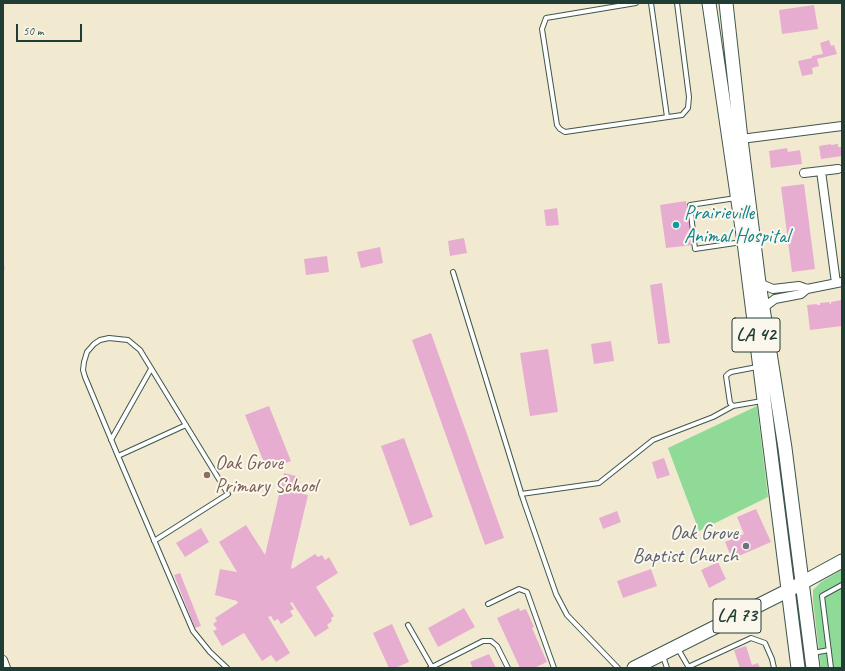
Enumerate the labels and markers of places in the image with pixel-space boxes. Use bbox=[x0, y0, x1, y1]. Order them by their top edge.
place label: Prairieville Animal Hospital bbox=[684, 202, 790, 249]
marker: Prairieville Animal Hospital bbox=[671, 220, 681, 230]
place label: Oak Grove Primary School bbox=[215, 452, 317, 499]
marker: Oak Grove Primary School bbox=[202, 470, 212, 480]
place label: Oak Grove Baptist Church bbox=[633, 522, 738, 569]
marker: Oak Grove Baptist Church bbox=[741, 541, 751, 551]

